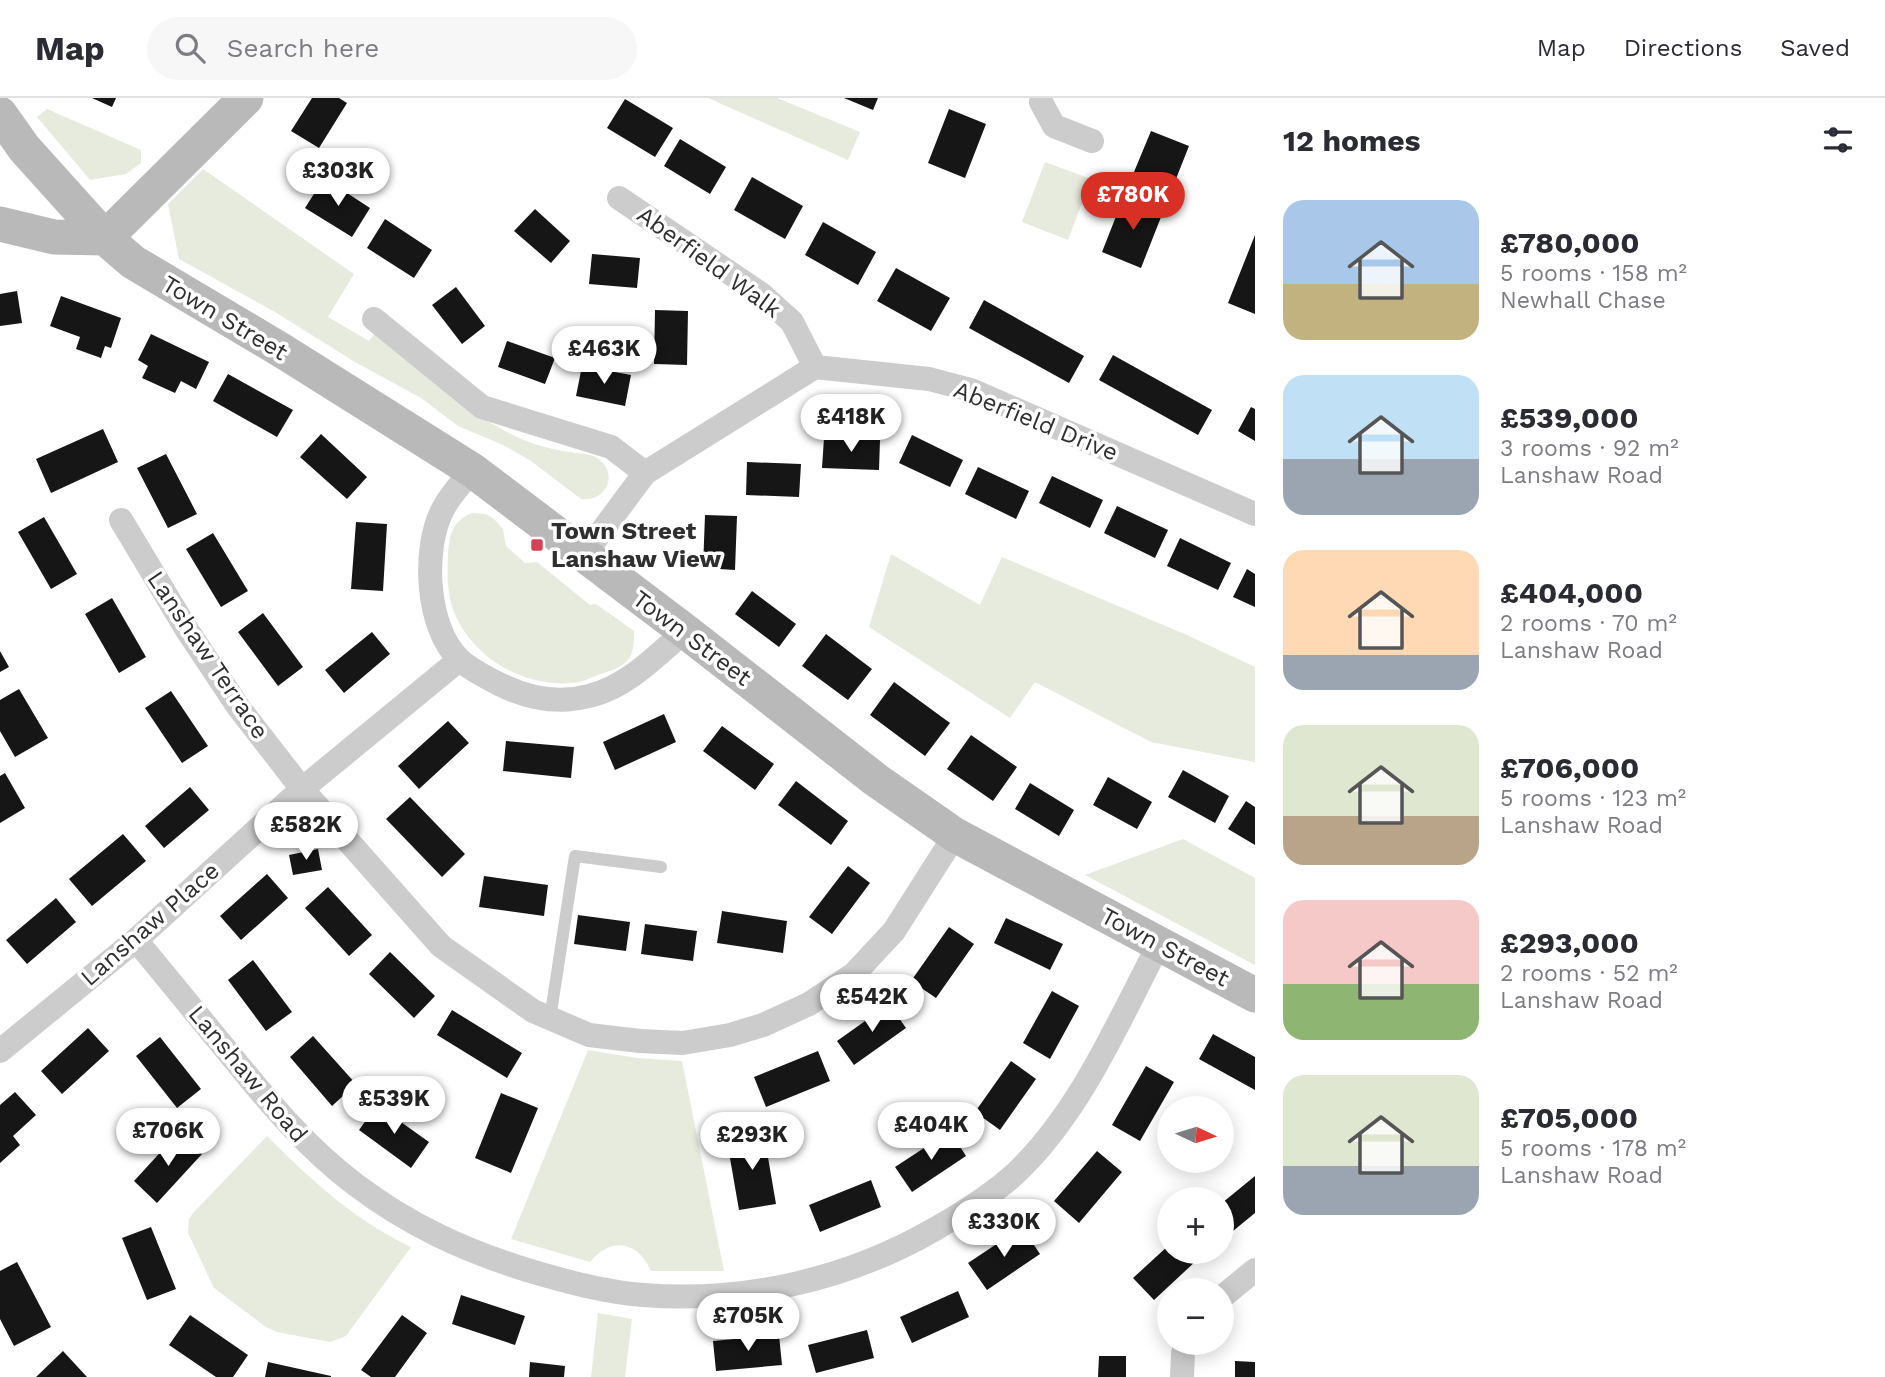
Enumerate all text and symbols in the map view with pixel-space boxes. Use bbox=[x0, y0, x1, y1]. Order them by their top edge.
search box bbox=[147, 17, 637, 80]
text: Map bbox=[35, 29, 105, 68]
icon: search bbox=[171, 29, 209, 67]
text: Search here bbox=[227, 33, 379, 63]
text: Map bbox=[1537, 34, 1586, 62]
text: Directions bbox=[1624, 34, 1742, 62]
text: Saved bbox=[1780, 34, 1850, 62]
icon: filters bbox=[1819, 121, 1857, 159]
text: 12 homes bbox=[1283, 123, 1421, 158]
pin: £303K bbox=[289, 148, 387, 208]
text: £303K bbox=[302, 157, 374, 184]
pin: £780K bbox=[1084, 172, 1182, 232]
text: £780K bbox=[1097, 181, 1169, 208]
street label: Aberfield Walk bbox=[632, 200, 787, 324]
text: £780,000 bbox=[1500, 225, 1640, 260]
icon: home bbox=[1339, 228, 1423, 312]
text: 5 rooms · 158 m² bbox=[1500, 260, 1687, 287]
street label: Town Street bbox=[157, 270, 293, 366]
text: Newhall Chase bbox=[1500, 287, 1666, 314]
pin: £463K bbox=[555, 327, 653, 386]
text: £463K bbox=[568, 335, 640, 362]
street label: Aberfield Drive bbox=[950, 375, 1122, 467]
pin: £418K bbox=[802, 394, 900, 454]
text: £539,000 bbox=[1500, 400, 1639, 435]
text: £418K bbox=[817, 403, 885, 430]
icon: home bbox=[1339, 403, 1423, 487]
text: 3 rooms · 92 m² bbox=[1500, 435, 1679, 462]
text: Lanshaw Road bbox=[1500, 462, 1663, 489]
place label: Town Street Lanshaw View bbox=[551, 517, 722, 573]
marker: Town Street Lanshaw View bbox=[529, 537, 545, 553]
street label: Lanshaw Terrace bbox=[141, 566, 275, 744]
text: £404,000 bbox=[1500, 575, 1643, 610]
icon: home bbox=[1339, 578, 1423, 662]
street label: Town Street bbox=[627, 584, 757, 692]
text: 2 rooms · 70 m² bbox=[1500, 610, 1677, 637]
text: Lanshaw Road bbox=[1500, 637, 1663, 664]
text: £706,000 bbox=[1500, 750, 1639, 785]
icon: home bbox=[1339, 753, 1423, 837]
text: 5 rooms · 123 m² bbox=[1500, 785, 1686, 812]
pin: £582K bbox=[257, 802, 355, 862]
text: £582K bbox=[270, 811, 342, 838]
text: Lanshaw Road bbox=[1500, 812, 1663, 839]
street label: Lanshaw Place bbox=[75, 856, 225, 992]
street label: Town Street bbox=[1096, 901, 1234, 993]
text: £293,000 bbox=[1500, 925, 1639, 960]
icon: home bbox=[1339, 928, 1423, 1012]
text: 2 rooms · 52 m² bbox=[1500, 960, 1678, 987]
pin: £542K bbox=[823, 974, 921, 1034]
text: £542K bbox=[836, 983, 908, 1010]
text: Lanshaw Road bbox=[1500, 987, 1663, 1014]
street label: Lanshaw Road bbox=[183, 1000, 313, 1148]
pin: £539K bbox=[345, 1076, 443, 1136]
text: £539K bbox=[358, 1085, 430, 1112]
north arrow bbox=[1157, 1096, 1234, 1172]
map controls bbox=[1157, 1096, 1234, 1355]
text: £705,000 bbox=[1500, 1100, 1638, 1135]
pin: £404K bbox=[882, 1102, 980, 1162]
icon: home bbox=[1339, 1103, 1423, 1187]
pin: £706K bbox=[119, 1108, 217, 1168]
text: £404K bbox=[894, 1111, 968, 1138]
pin: £293K bbox=[703, 1112, 801, 1172]
text: £706K bbox=[132, 1117, 204, 1144]
text: £293K bbox=[716, 1121, 788, 1148]
text: 5 rooms · 178 m² bbox=[1500, 1135, 1686, 1162]
text: Lanshaw Road bbox=[1500, 1162, 1663, 1189]
button: + bbox=[1157, 1187, 1234, 1264]
pin: £330K bbox=[955, 1200, 1053, 1259]
text: £330K bbox=[968, 1208, 1040, 1235]
button: − bbox=[1157, 1278, 1234, 1355]
pin: £705K bbox=[699, 1294, 797, 1353]
text: £705K bbox=[712, 1302, 784, 1329]

